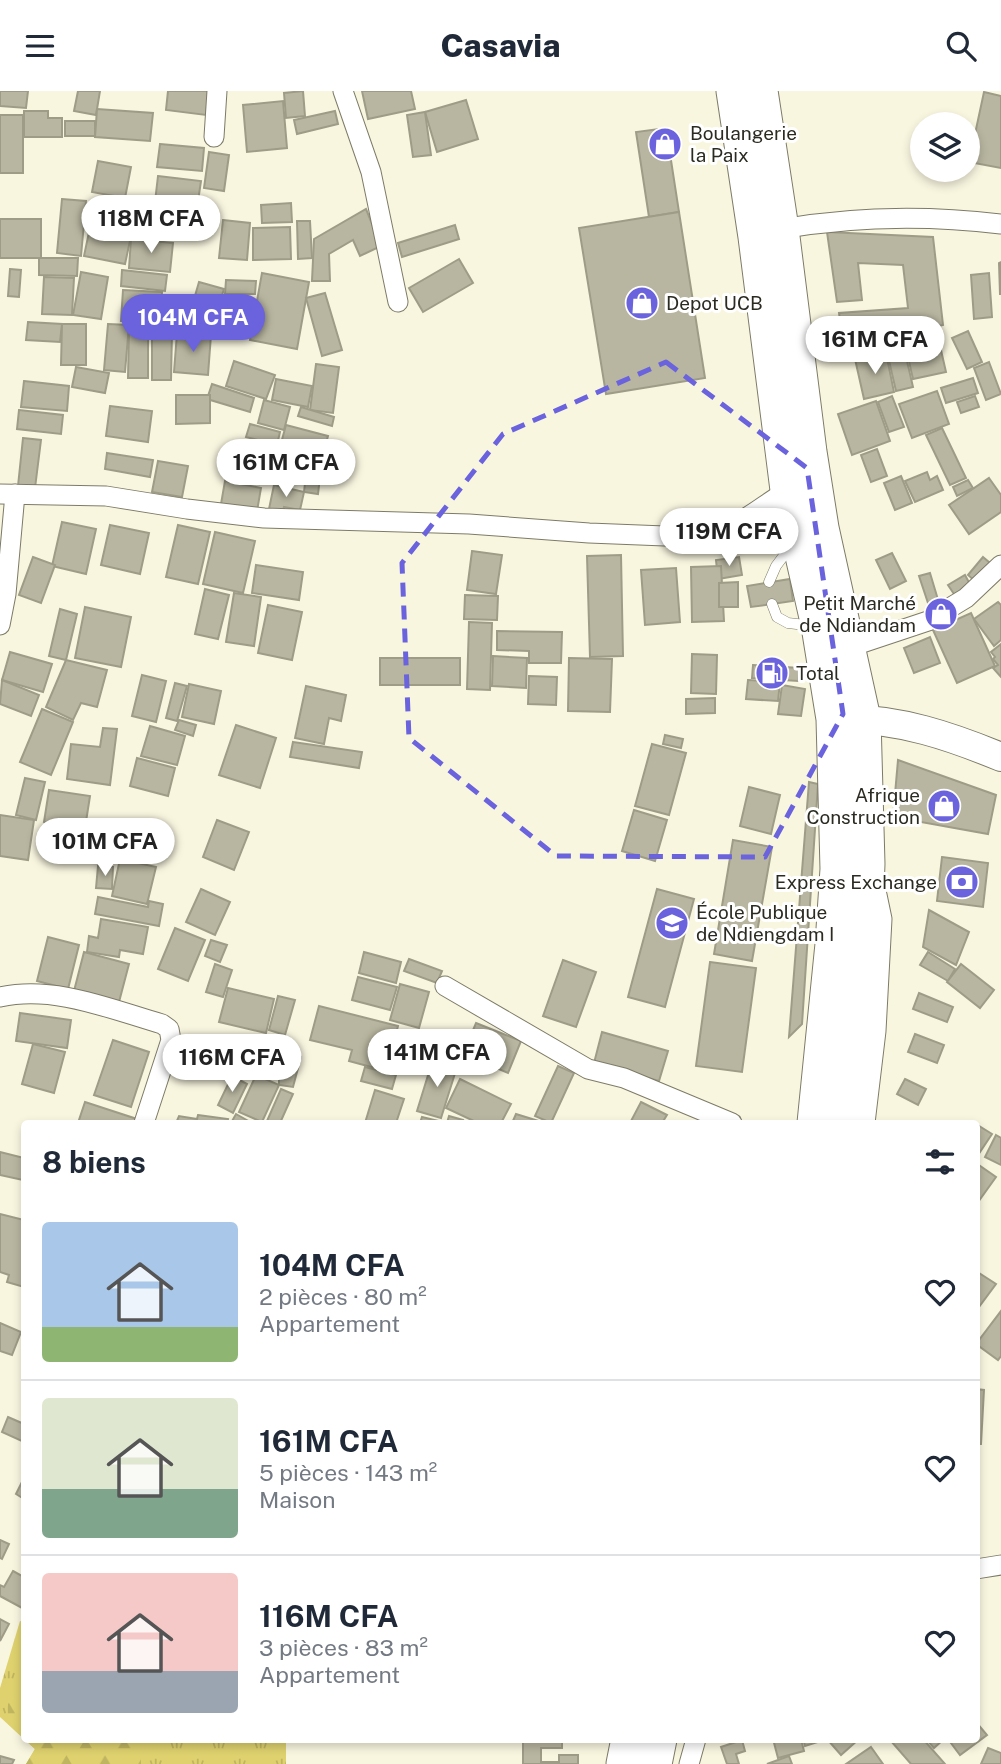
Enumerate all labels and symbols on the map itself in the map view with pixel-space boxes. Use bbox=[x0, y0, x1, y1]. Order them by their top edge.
place label: Boulangerie la Paix bbox=[690, 122, 797, 166]
shop icon: Boulangerie la Paix bbox=[646, 125, 684, 163]
pin: 118M CFA bbox=[79, 195, 223, 255]
shop icon: Depot UCB bbox=[623, 284, 661, 322]
place label: Depot UCB bbox=[666, 292, 763, 314]
pin: 104M CFA bbox=[121, 295, 265, 354]
pin: 161M CFA bbox=[803, 317, 947, 376]
pin: 161M CFA bbox=[214, 439, 358, 499]
pin: 119M CFA bbox=[657, 509, 801, 568]
place label: Petit Marché de Ndiandam bbox=[799, 592, 916, 636]
shop icon: Petit Marché de Ndiandam bbox=[922, 595, 960, 633]
fuel station icon: Total bbox=[753, 654, 791, 692]
place label: Total bbox=[796, 662, 840, 684]
place label: Afrique Construction bbox=[806, 784, 920, 828]
shop icon: Afrique Construction bbox=[925, 787, 963, 825]
pin: 101M CFA bbox=[33, 819, 177, 878]
bank icon: Express Exchange bbox=[943, 863, 981, 901]
place label: Express Exchange bbox=[775, 871, 937, 893]
place label: École Publique de Ndiengdam I bbox=[696, 901, 834, 945]
school or university icon: École Publique de Ndiengdam I bbox=[653, 904, 691, 942]
pin: 141M CFA bbox=[365, 1030, 509, 1089]
pin: 116M CFA bbox=[160, 1035, 304, 1094]

